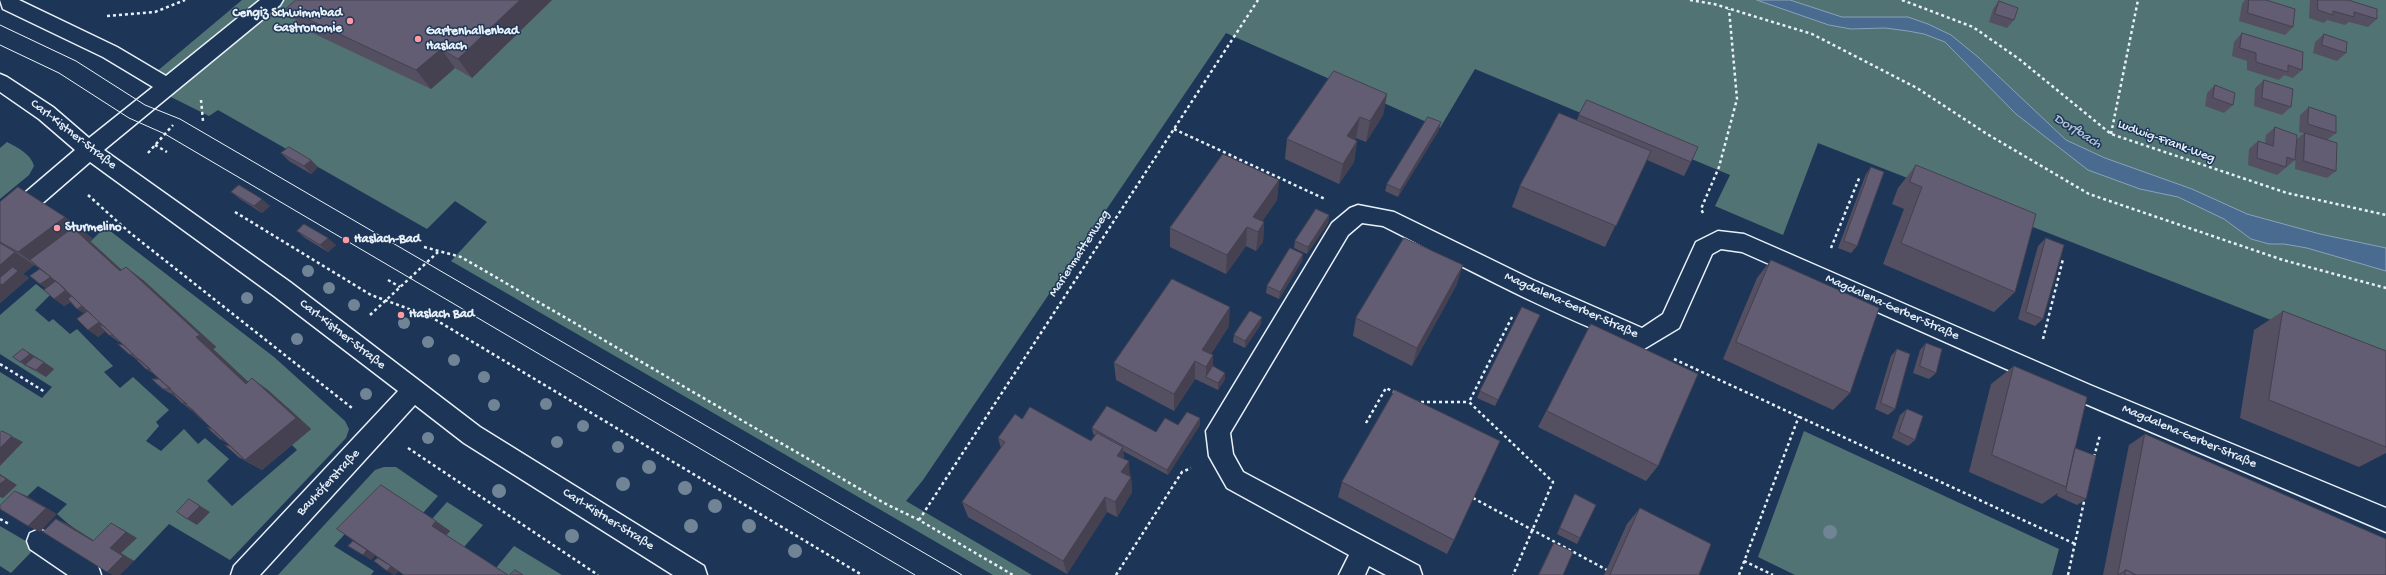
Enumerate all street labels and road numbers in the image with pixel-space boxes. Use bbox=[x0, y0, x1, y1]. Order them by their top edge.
street label: Carl-Kistner-Straße bbox=[27, 96, 119, 174]
street label: Ludwig-Frank-Weg bbox=[2115, 117, 2217, 167]
street label: Marienmattenweg bbox=[1046, 208, 1114, 300]
street label: Magdalena-Gerber-Straße bbox=[1502, 269, 1640, 343]
street label: Magdalena-Gerber-Straße bbox=[1823, 271, 1961, 345]
street label: Carl-Kistner-Straße bbox=[296, 296, 388, 374]
street label: Magdalena-Gerber-Straße bbox=[2119, 401, 2259, 473]
street label: Bauhöferstraße bbox=[294, 446, 364, 520]
street label: Carl-Kistner-Straße bbox=[559, 486, 657, 554]

